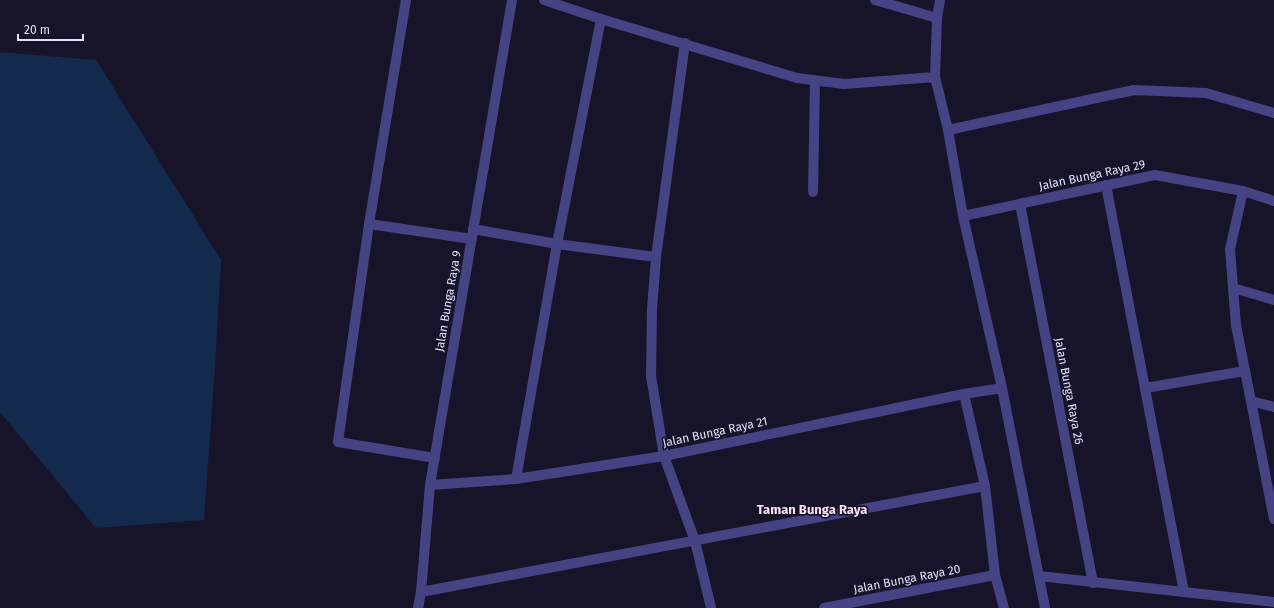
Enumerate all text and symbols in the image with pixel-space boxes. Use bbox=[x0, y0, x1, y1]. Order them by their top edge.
scale bar bbox=[18, 16, 83, 42]
text: 20 m bbox=[24, 23, 50, 37]
street label: Jalan Bunga Raya 29 bbox=[1038, 157, 1146, 193]
street label: Jalan Bunga Raya 9 bbox=[432, 249, 464, 353]
street label: Jalan Bunga Raya 26 bbox=[1052, 336, 1086, 446]
street label: Jalan Bunga Raya 21 bbox=[661, 414, 769, 450]
district label: Taman Bunga Raya bbox=[757, 502, 867, 517]
street label: Jalan Bunga Raya 20 bbox=[852, 562, 962, 596]

